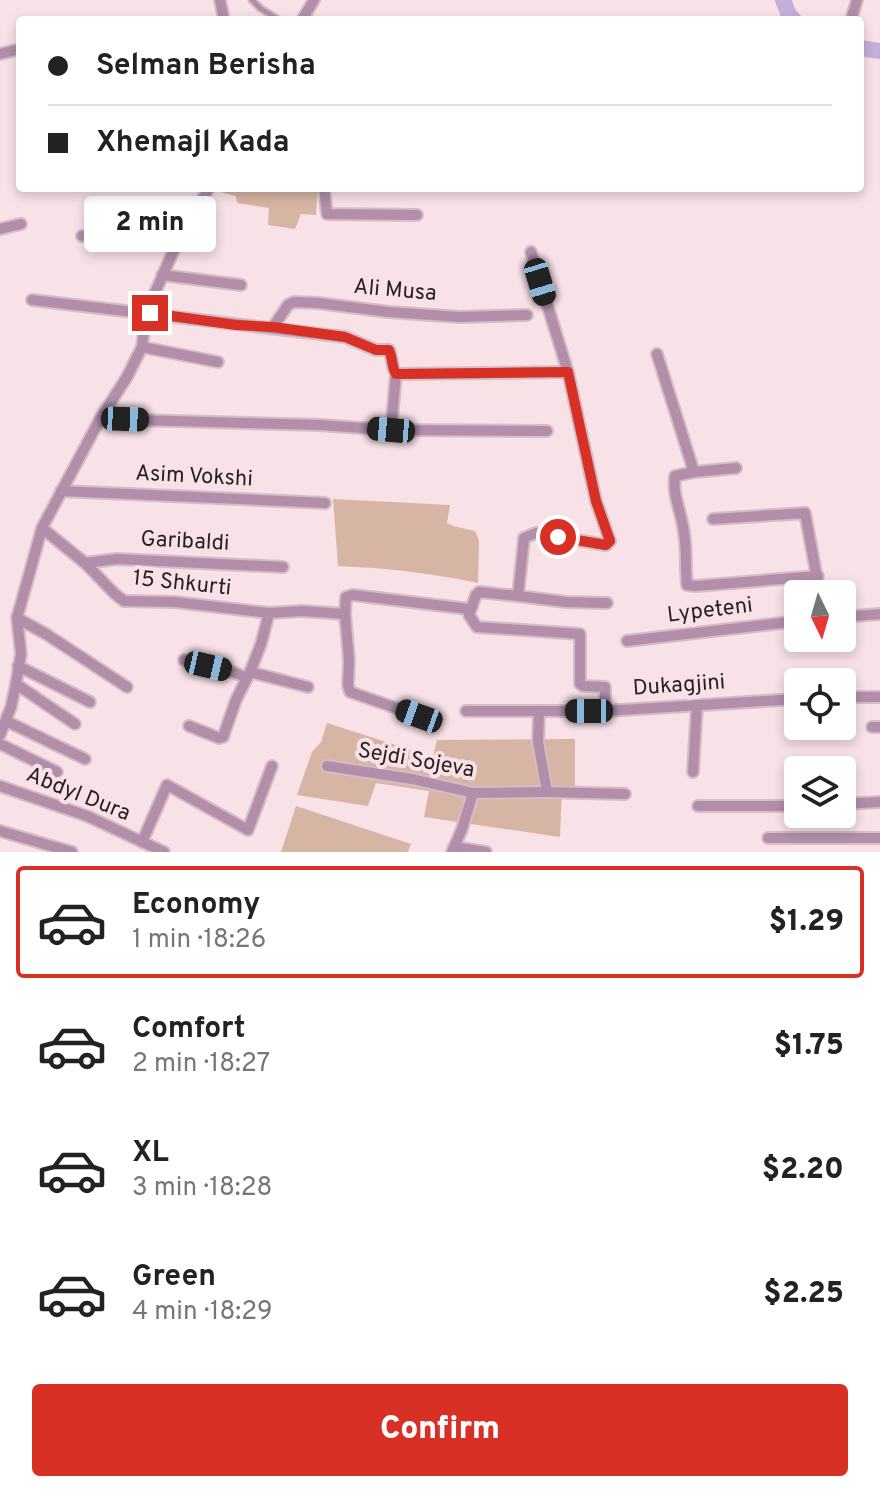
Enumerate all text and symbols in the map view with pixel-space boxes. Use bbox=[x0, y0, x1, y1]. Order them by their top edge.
text: Selman Berisha bbox=[96, 48, 316, 85]
text: Xhemajl Kada bbox=[96, 125, 290, 162]
callout: 2 min bbox=[84, 197, 216, 253]
text: 2 min bbox=[116, 207, 184, 240]
car bbox=[522, 256, 558, 308]
street label: Ali Musa bbox=[352, 274, 438, 308]
route end bbox=[132, 295, 168, 331]
car bbox=[101, 406, 149, 432]
car bbox=[366, 416, 416, 444]
street label: Asim Vokshi bbox=[135, 460, 253, 494]
route start bbox=[540, 519, 576, 555]
street label: Garibaldi bbox=[140, 526, 230, 558]
street label: 15 Shkurti bbox=[131, 565, 233, 603]
north arrow bbox=[784, 580, 856, 652]
map controls bbox=[784, 580, 856, 828]
street label: Lypeteni bbox=[666, 592, 754, 630]
car bbox=[182, 649, 234, 683]
button: locate bbox=[784, 668, 856, 740]
street label: Dukagjini bbox=[632, 669, 726, 703]
car bbox=[392, 697, 446, 735]
car bbox=[565, 699, 613, 723]
street label: Sejdi Sojeva bbox=[356, 737, 476, 785]
button: layers bbox=[784, 756, 856, 828]
street label: Abdyl Dura bbox=[22, 762, 134, 828]
icon: car bbox=[36, 886, 108, 958]
text: Economy bbox=[132, 887, 260, 924]
text: $1.29 bbox=[769, 904, 844, 941]
text: 1 min · 18:26 bbox=[132, 924, 266, 957]
icon: car bbox=[36, 1010, 108, 1082]
text: Comfort bbox=[132, 1011, 245, 1048]
text: $1.75 bbox=[774, 1028, 844, 1065]
text: 2 min · 18:27 bbox=[132, 1048, 270, 1081]
icon: car bbox=[36, 1134, 108, 1206]
text: XL bbox=[132, 1135, 169, 1172]
text: $2.20 bbox=[762, 1152, 844, 1189]
text: 3 min · 18:28 bbox=[132, 1172, 272, 1205]
icon: car bbox=[36, 1258, 108, 1330]
text: Green bbox=[132, 1259, 216, 1296]
text: $2.25 bbox=[763, 1276, 844, 1313]
text: 4 min · 18:29 bbox=[132, 1296, 273, 1329]
button: Confirm bbox=[32, 1384, 848, 1476]

